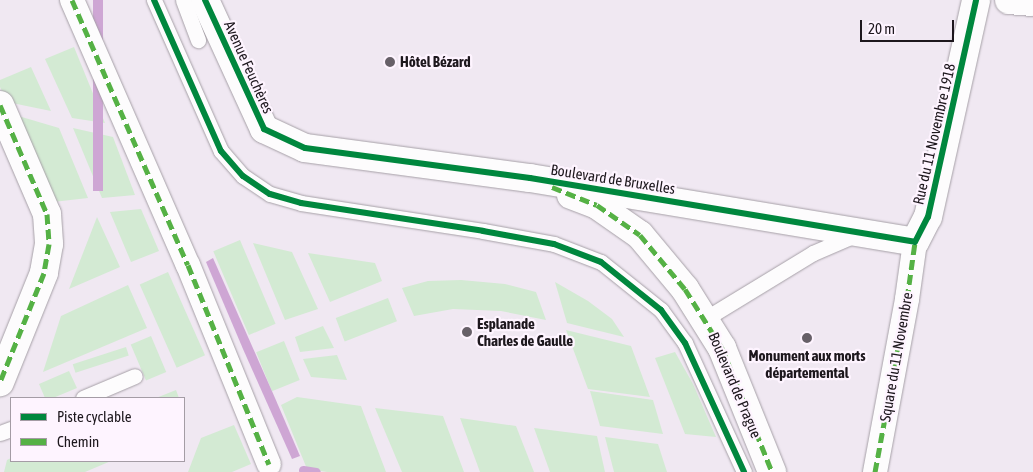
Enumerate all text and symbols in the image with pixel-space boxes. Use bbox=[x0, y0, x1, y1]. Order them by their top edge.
scale bar bbox=[863, 10, 957, 42]
street label: Avenue Feuchères bbox=[221, 18, 277, 116]
text: 20 m bbox=[868, 20, 895, 37]
place label: Hôtel Bézard bbox=[400, 53, 471, 71]
marker: Hôtel Bézard bbox=[384, 56, 396, 68]
street label: Rue du 11 Novembre 1918 bbox=[909, 62, 959, 206]
street label: Boulevard de Bruxelles bbox=[549, 160, 677, 198]
street label: Square du 11 Novembre bbox=[876, 291, 916, 423]
place label: Esplanade Charles de Gaulle bbox=[477, 314, 573, 349]
marker: Esplanade Charles de Gaulle bbox=[461, 326, 473, 338]
street label: Boulevard de Prague bbox=[705, 329, 765, 441]
marker: Monument aux morts départemental bbox=[801, 332, 813, 344]
place label: Monument aux morts départemental bbox=[749, 346, 865, 381]
legend bbox=[10, 397, 185, 462]
text: Piste cyclable bbox=[57, 408, 132, 425]
text: Chemin bbox=[57, 433, 99, 450]

